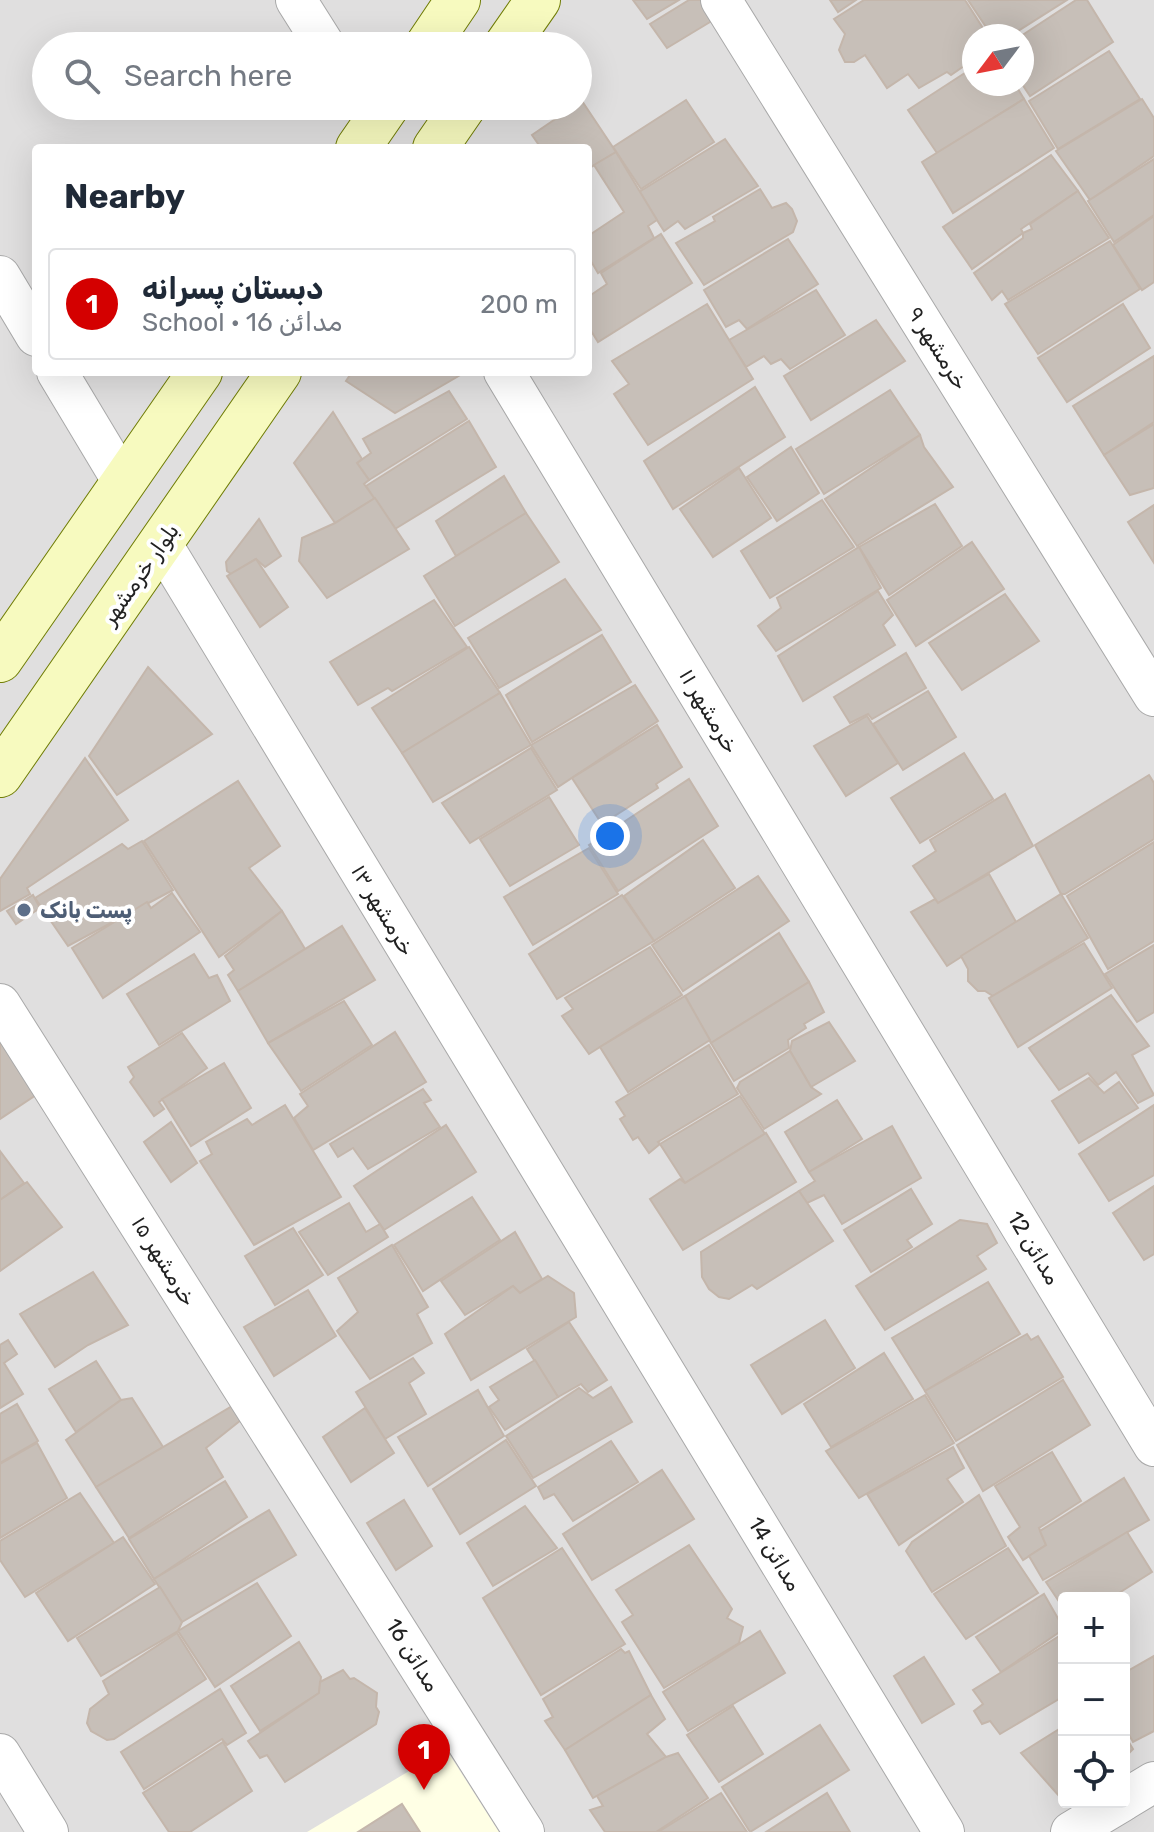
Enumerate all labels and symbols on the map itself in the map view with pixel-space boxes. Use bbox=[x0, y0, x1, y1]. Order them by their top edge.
north arrow bbox=[962, 24, 1034, 96]
street label: خرمشهر ۹ bbox=[902, 301, 974, 395]
street label: بلوار خرمشهر bbox=[94, 518, 185, 632]
street label: خرمشهر ۱۱ bbox=[673, 664, 745, 758]
your location bbox=[590, 816, 630, 856]
street label: خرمشهر ۱۳ bbox=[345, 860, 421, 960]
place label: پست بانک bbox=[40, 897, 132, 925]
marker: پست بانک bbox=[15, 901, 33, 919]
street label: مدائن 12 bbox=[1002, 1206, 1066, 1290]
street label: خرمشهر ۱۵ bbox=[126, 1211, 202, 1311]
street label: مدائن 14 bbox=[742, 1512, 808, 1596]
street label: مدائن 16 bbox=[380, 1613, 446, 1697]
pin: 1 bbox=[398, 1724, 450, 1790]

